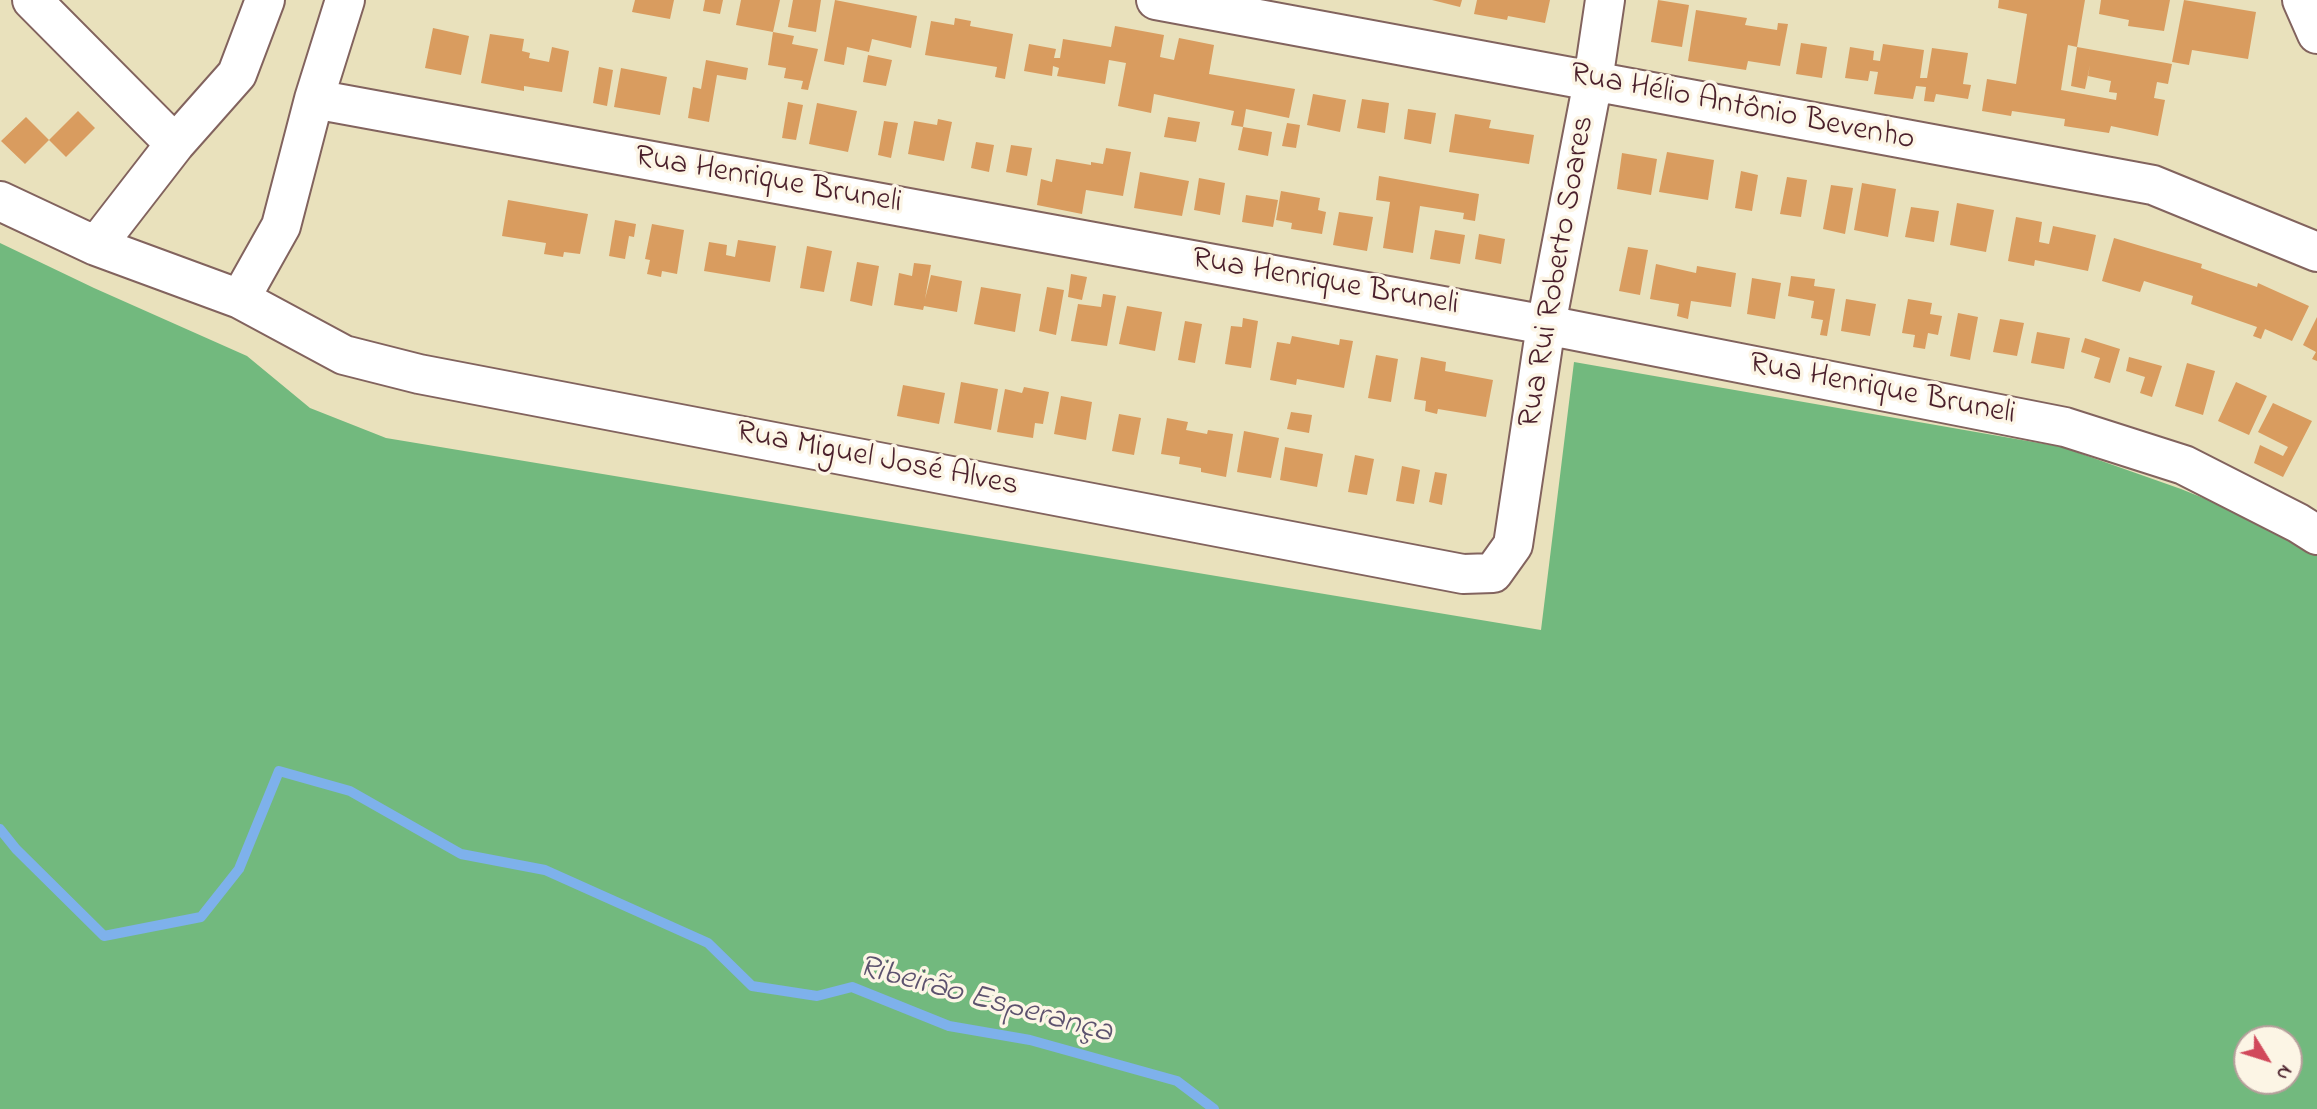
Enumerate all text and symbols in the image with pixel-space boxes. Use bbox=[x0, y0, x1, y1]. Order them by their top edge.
street label: Rua Hélio Antônio Bevenho bbox=[1567, 57, 1917, 161]
street label: Rua Rui Roberto Soares bbox=[1513, 113, 1605, 431]
street label: Rua Henrique Bruneli bbox=[632, 140, 904, 224]
street label: Rua Henrique Bruneli bbox=[1189, 242, 1461, 326]
street label: Rua Henrique Bruneli bbox=[1746, 346, 2018, 436]
street label: Rua Miguel José Alves bbox=[733, 415, 1021, 507]
water label: Ribeirão Esperança bbox=[854, 949, 1116, 1055]
north arrow bbox=[2233, 1025, 2303, 1095]
text: N bbox=[2269, 1059, 2298, 1085]

